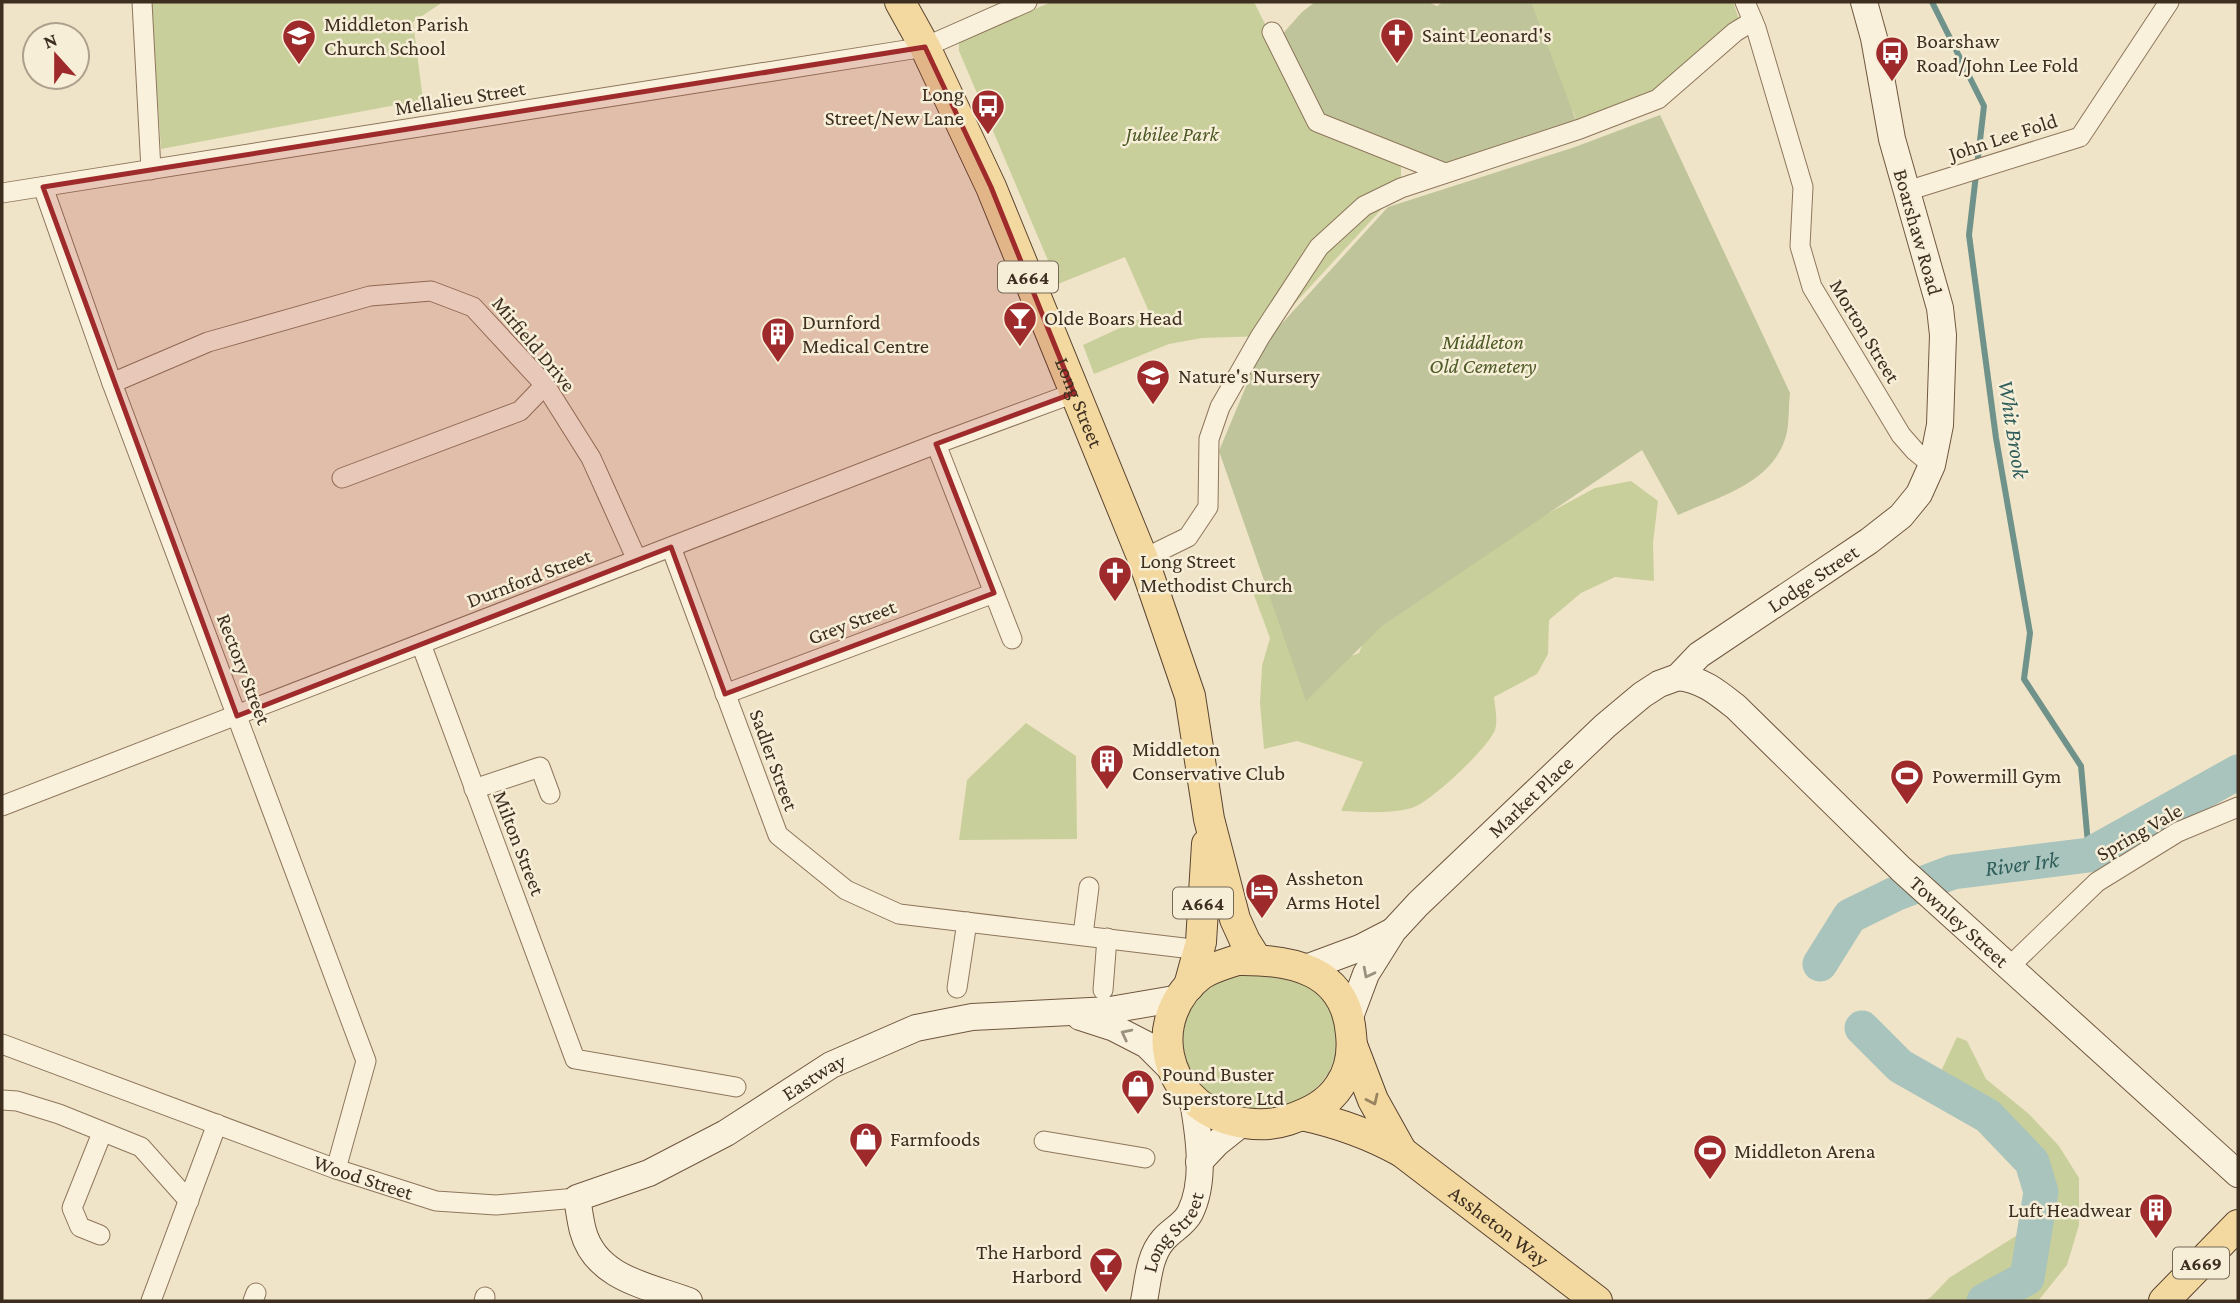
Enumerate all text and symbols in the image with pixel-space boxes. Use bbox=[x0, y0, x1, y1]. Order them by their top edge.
place label: Middleton Parish Church School bbox=[324, 12, 469, 60]
church icon: Saint Leonard's bbox=[1378, 16, 1416, 65]
school or university icon: Middleton Parish Church School bbox=[280, 17, 318, 66]
north arrow bbox=[21, 21, 91, 91]
place label: Saint Leonard's bbox=[1422, 23, 1551, 47]
text: N bbox=[40, 28, 60, 53]
place label: Boarshaw Road/John Lee Fold bbox=[1916, 29, 2079, 77]
bus stop icon: Boarshaw Road/John Lee Fold bbox=[1873, 34, 1911, 83]
street label: Mellalieu Street bbox=[393, 76, 528, 120]
place label: Long Street/New Lane bbox=[825, 82, 964, 130]
bus stop icon: Long Street/New Lane bbox=[969, 87, 1007, 136]
street label: John Lee Fold bbox=[1944, 108, 2060, 166]
park label: Jubilee Park bbox=[1121, 122, 1219, 146]
street label: Boarshaw Road bbox=[1889, 166, 1947, 298]
road number: A664 bbox=[998, 262, 1058, 292]
street label: Morton Street bbox=[1825, 275, 1906, 388]
street label: Mirfield Drive bbox=[487, 291, 581, 397]
bar icon: Olde Boars Head bbox=[1001, 299, 1039, 348]
place label: Olde Boars Head bbox=[1044, 306, 1183, 330]
place label: Durnford Medical Centre bbox=[802, 310, 929, 358]
building icon: Durnford Medical Centre bbox=[759, 315, 797, 364]
park label: Middleton Old Cemetery bbox=[1429, 330, 1537, 378]
street label: Long Street bbox=[1050, 354, 1109, 452]
school or university icon: Nature's Nursery bbox=[1134, 357, 1172, 406]
place label: Nature's Nursery bbox=[1178, 364, 1320, 388]
water label: Whit Brook bbox=[1993, 378, 2035, 481]
street label: Lodge Street bbox=[1763, 539, 1864, 618]
street label: Durnford Street bbox=[463, 543, 596, 613]
place label: Long Street Methodist Church bbox=[1140, 549, 1293, 597]
church icon: Long Street Methodist Church bbox=[1096, 554, 1134, 603]
street label: Grey Street bbox=[805, 594, 900, 650]
street label: Rectory Street bbox=[212, 610, 277, 729]
street label: Sadler Street bbox=[745, 706, 804, 815]
place label: Middleton Conservative Club bbox=[1132, 737, 1285, 785]
building icon: Middleton Conservative Club bbox=[1088, 742, 1126, 791]
street label: Market Place bbox=[1483, 751, 1578, 843]
sports icon: Powermill Gym bbox=[1888, 757, 1926, 806]
place label: Powermill Gym bbox=[1932, 764, 2062, 788]
street label: Milton Street bbox=[488, 787, 550, 900]
street label: Spring Vale bbox=[2092, 798, 2186, 866]
water label: River Irk bbox=[1983, 846, 2061, 881]
place label: Assheton Arms Hotel bbox=[1286, 866, 1380, 914]
hotel icon: Assheton Arms Hotel bbox=[1243, 871, 1281, 920]
street label: Townley Street bbox=[1905, 871, 2014, 973]
road number: A664 bbox=[1173, 888, 1233, 918]
one-way arrow bbox=[1362, 966, 1376, 978]
one-way arrow bbox=[1120, 1028, 1133, 1042]
street label: Eastway bbox=[777, 1048, 850, 1106]
place label: Pound Buster Superstore Ltd bbox=[1162, 1062, 1284, 1110]
shop icon: Pound Buster Superstore Ltd bbox=[1119, 1067, 1157, 1116]
one-way arrow bbox=[1365, 1093, 1379, 1105]
shop icon: Farmfoods bbox=[847, 1120, 885, 1169]
place label: Farmfoods bbox=[890, 1127, 980, 1151]
sports icon: Middleton Arena bbox=[1691, 1132, 1729, 1181]
place label: Middleton Arena bbox=[1734, 1139, 1876, 1163]
street label: Wood Street bbox=[310, 1150, 417, 1205]
street label: Assheton Way bbox=[1444, 1180, 1554, 1272]
street label: Long Street bbox=[1137, 1189, 1209, 1275]
building icon: Luft Headwear bbox=[2137, 1191, 2175, 1240]
place label: Luft Headwear bbox=[2008, 1198, 2133, 1222]
place label: The Harbord Harbord bbox=[976, 1240, 1082, 1288]
bar icon: The Harbord Harbord bbox=[1087, 1245, 1125, 1294]
road number: A669 bbox=[2173, 1247, 2229, 1278]

